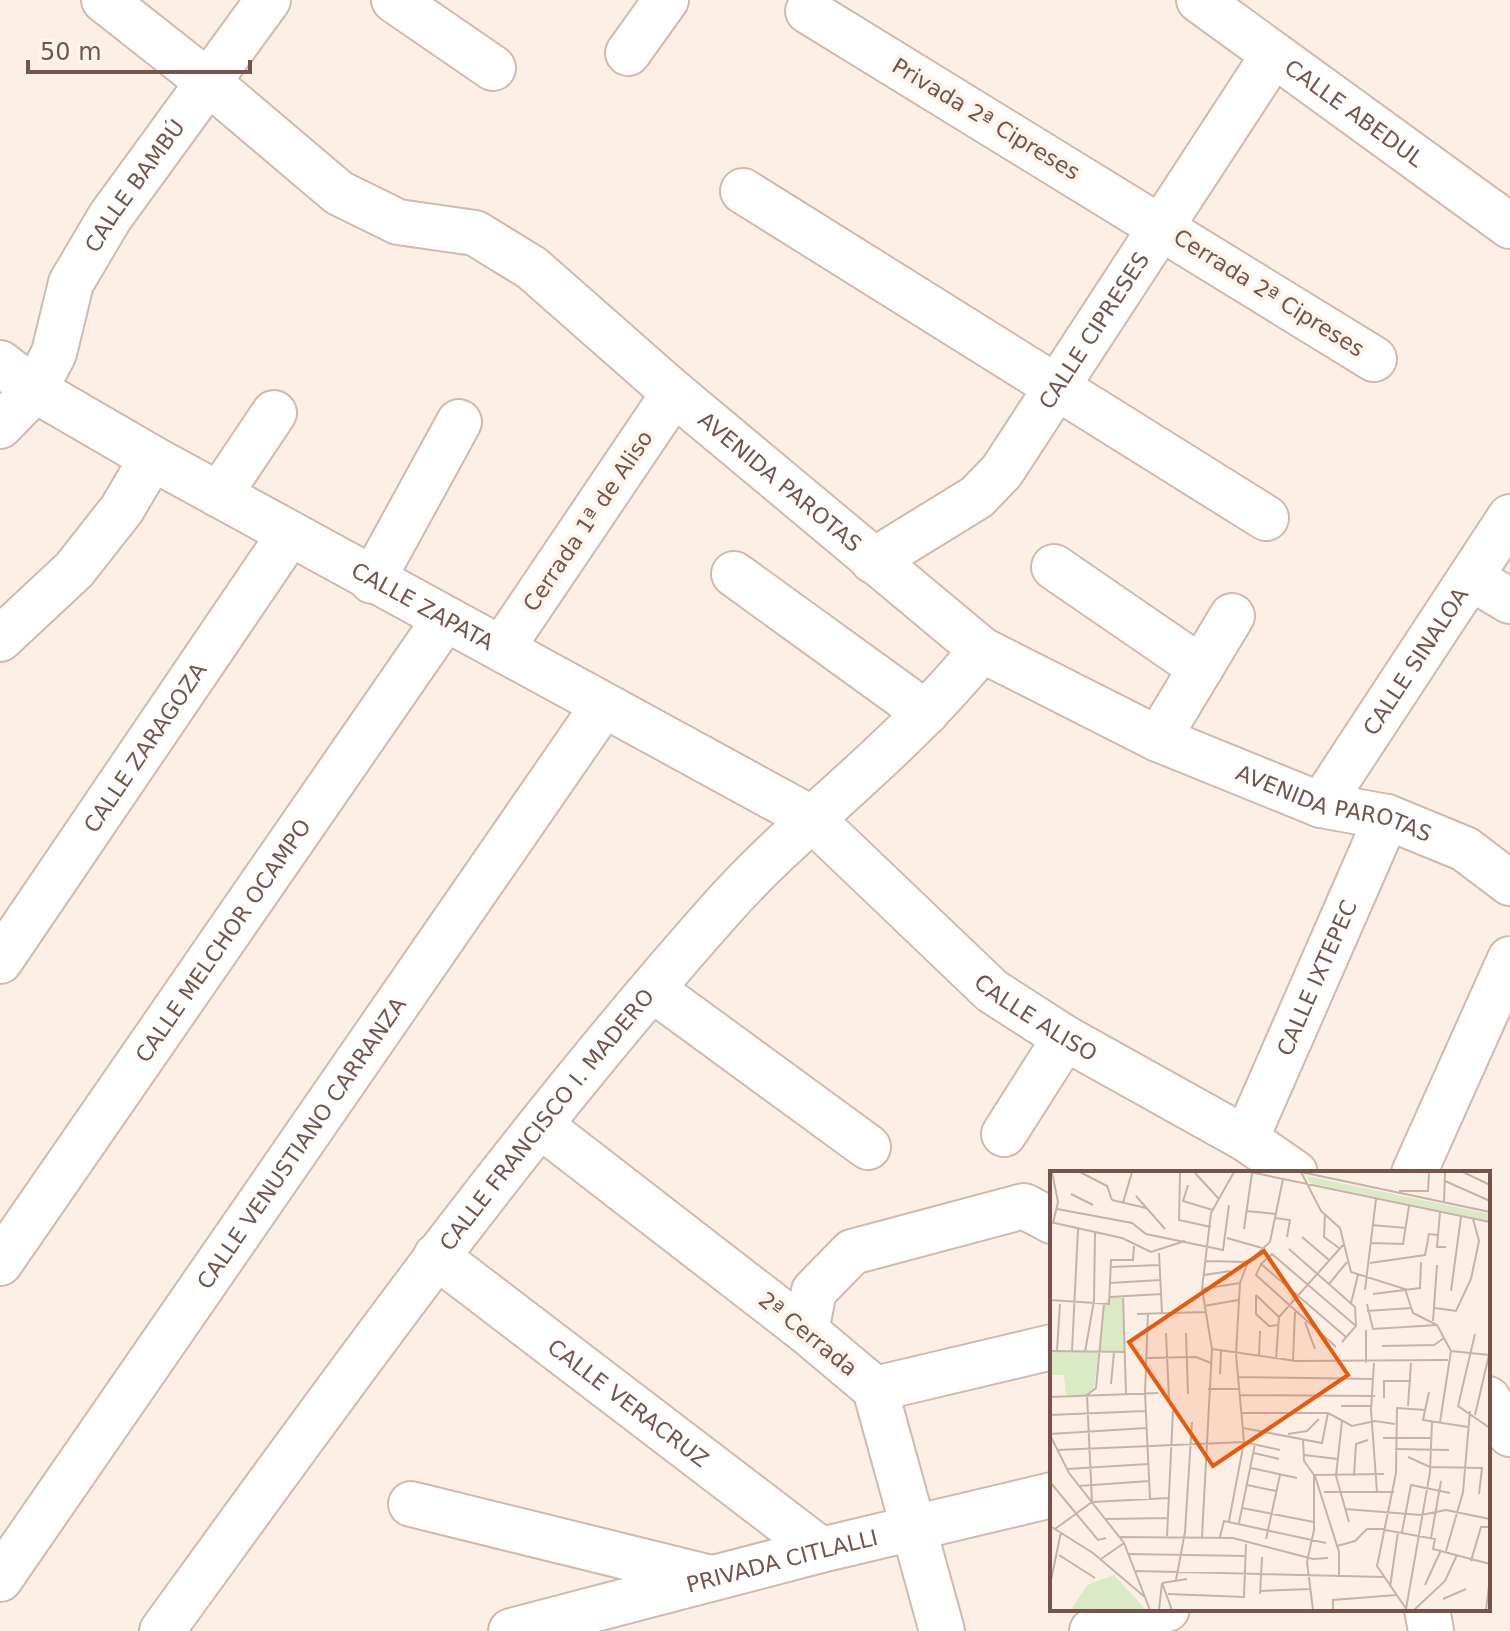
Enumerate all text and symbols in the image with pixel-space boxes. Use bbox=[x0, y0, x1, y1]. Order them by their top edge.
scale bar bbox=[28, 24, 250, 74]
text: 50 m bbox=[40, 38, 102, 66]
street label: Privada 2ª Cipreses bbox=[888, 53, 1084, 185]
street label: CALLE ABEDUL bbox=[1280, 54, 1429, 172]
street label: CALLE BAMBÚ bbox=[80, 115, 189, 257]
street label: Cerrada 2ª Cipreses bbox=[1169, 224, 1369, 362]
street label: CALLE CIPRESES bbox=[1033, 247, 1154, 414]
street label: AVENIDA PAROTAS bbox=[694, 406, 867, 557]
street label: Cerrada 1ª de Aliso bbox=[518, 426, 658, 616]
street label: CALLE ZAPATA bbox=[347, 557, 498, 655]
street label: CALLE SINALOA bbox=[1358, 583, 1473, 740]
street label: CALLE ZARAGOZA bbox=[78, 658, 211, 837]
street label: AVENIDA PAROTAS bbox=[1233, 760, 1435, 846]
street label: CALLE MELCHOR OCAMPO bbox=[130, 814, 316, 1067]
street label: CALLE IXTEPEC bbox=[1272, 896, 1362, 1059]
street label: CALLE ALISO bbox=[969, 969, 1102, 1066]
street label: CALLE FRANCISCO I. MADERO bbox=[434, 984, 659, 1255]
street label: CALLE VENUSTIANO CARRANZA bbox=[192, 992, 411, 1294]
inset map bbox=[1050, 1171, 1490, 1611]
street label: 2ª Cerrada bbox=[754, 1287, 862, 1381]
street label: CALLE VERACRUZ bbox=[543, 1334, 714, 1472]
street label: PRIVADA CITLALLI bbox=[684, 1524, 880, 1597]

